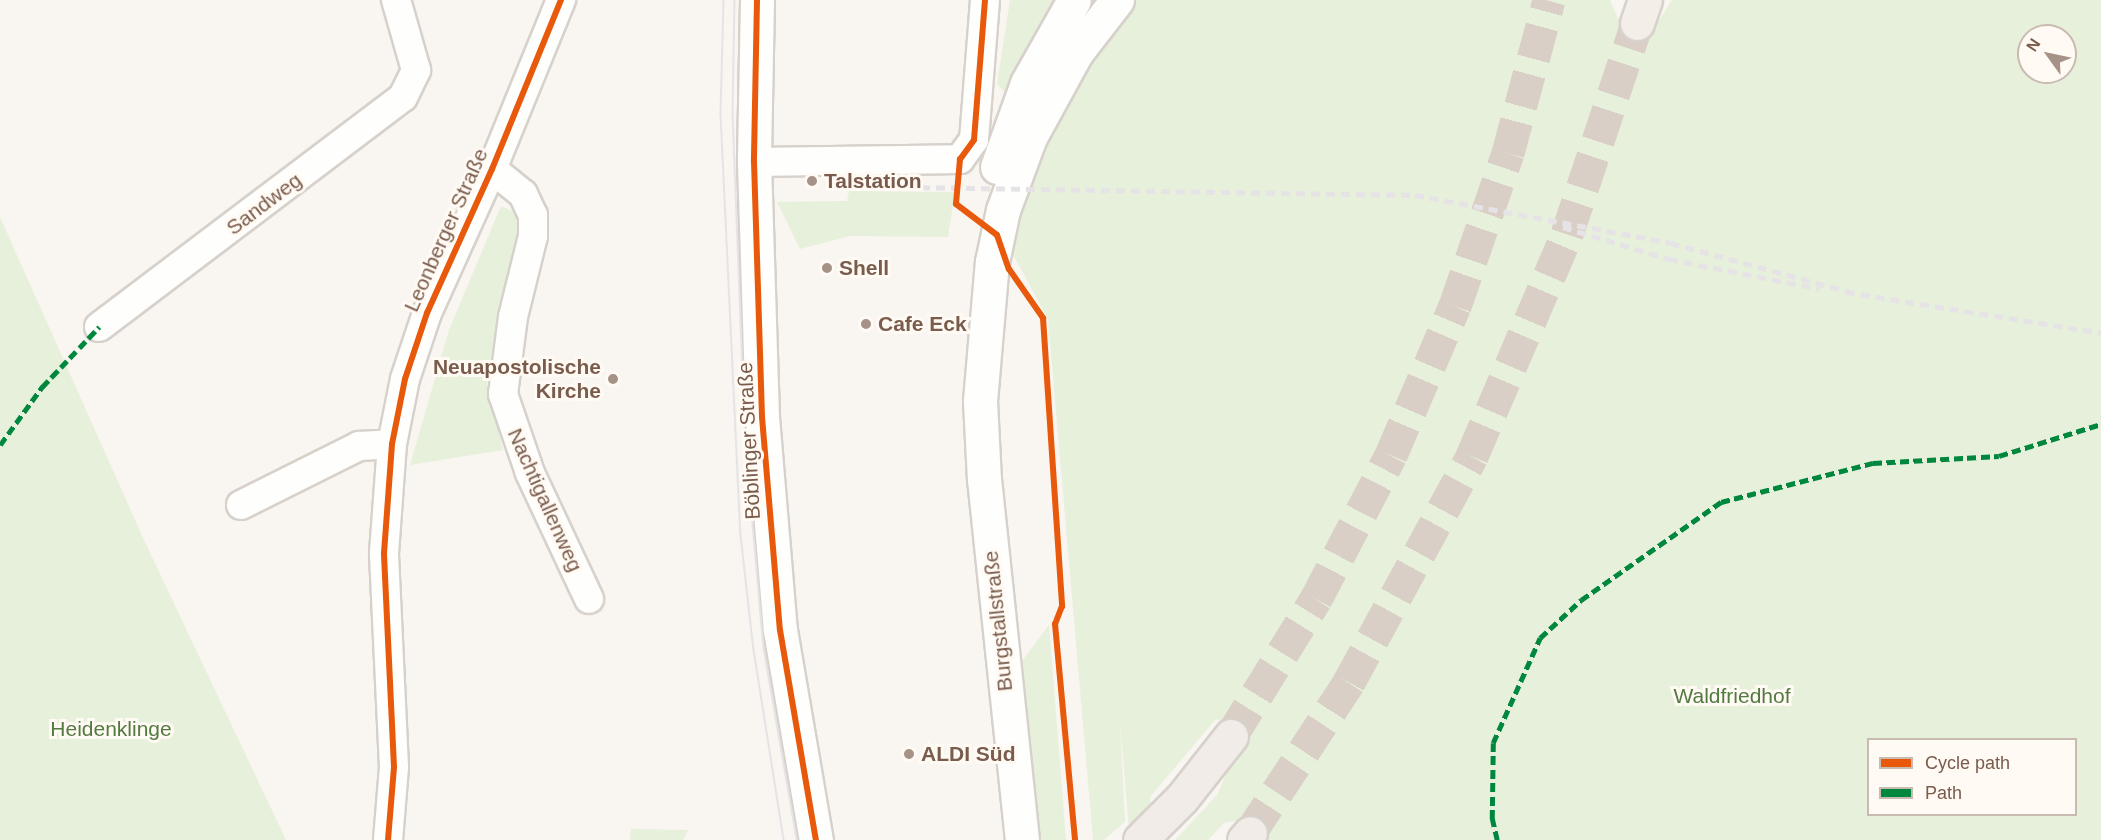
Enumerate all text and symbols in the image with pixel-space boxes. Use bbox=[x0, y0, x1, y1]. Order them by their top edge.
north arrow bbox=[2017, 24, 2077, 84]
text: N bbox=[2023, 36, 2043, 54]
street label: Leonberger Straße bbox=[399, 144, 493, 316]
street label: Sandweg bbox=[221, 168, 307, 240]
place label: Talstation bbox=[824, 168, 922, 194]
marker: Talstation bbox=[805, 174, 819, 188]
place label: Shell bbox=[839, 255, 889, 281]
marker: Shell bbox=[820, 261, 834, 275]
place label: Cafe Eck bbox=[878, 311, 967, 337]
marker: Cafe Eck bbox=[859, 317, 873, 331]
place label: Neuapostolische Kirche bbox=[433, 354, 601, 404]
street label: Böblinger Straße bbox=[732, 362, 766, 520]
marker: Neuapostolische Kirche bbox=[606, 372, 620, 386]
street label: Nachtigallenweg bbox=[502, 424, 588, 576]
street label: Burgstallstraße bbox=[978, 549, 1018, 693]
park label: Waldfriedhof bbox=[1673, 683, 1791, 709]
park label: Heidenklinge bbox=[50, 716, 172, 742]
legend bbox=[1867, 738, 2077, 816]
place label: ALDI Süd bbox=[921, 741, 1015, 767]
marker: ALDI Süd bbox=[902, 747, 916, 761]
text: Cycle path bbox=[1925, 753, 2010, 773]
text: Path bbox=[1925, 783, 1962, 803]

